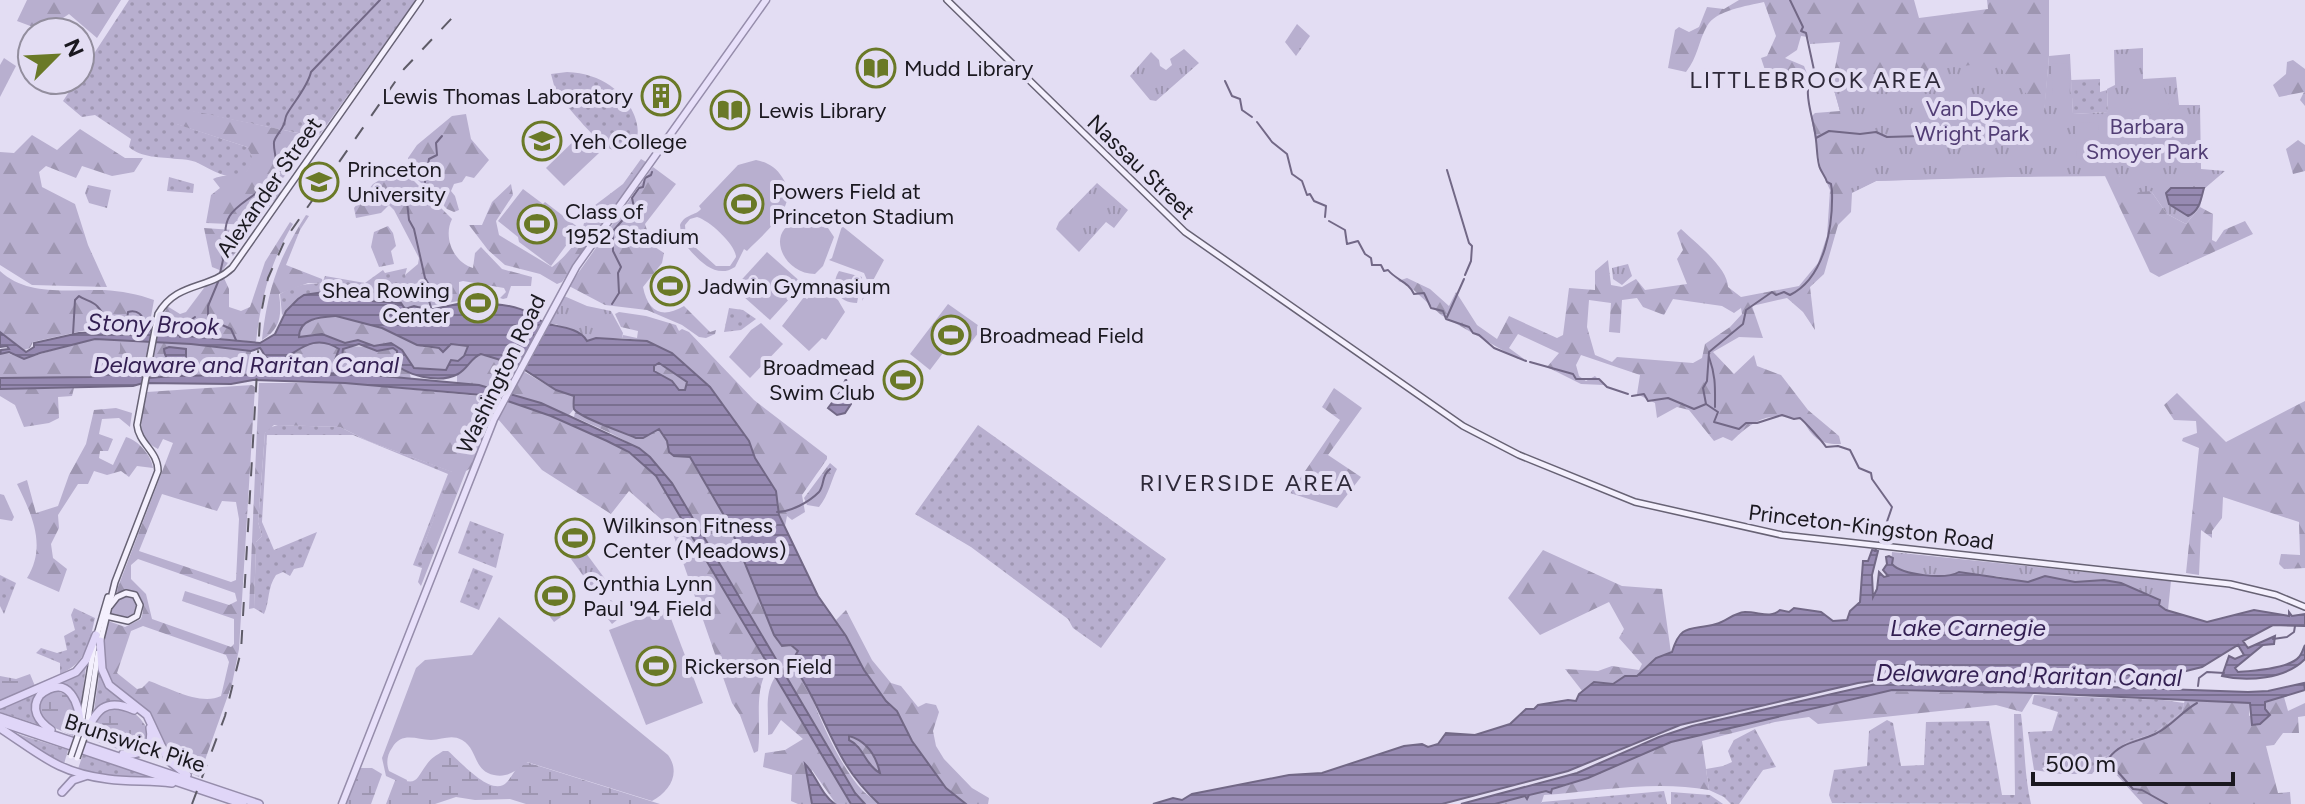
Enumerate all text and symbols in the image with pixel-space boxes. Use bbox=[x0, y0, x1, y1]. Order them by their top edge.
north arrow bbox=[16, 16, 96, 96]
text: N bbox=[58, 35, 90, 61]
library icon: Mudd Library bbox=[855, 47, 897, 89]
place label: Mudd Library bbox=[904, 55, 1034, 82]
district label: LITTLEBROOK AREA bbox=[1689, 65, 1943, 94]
building icon: Lewis Thomas Laboratory bbox=[640, 75, 682, 117]
place label: Lewis Thomas Laboratory bbox=[382, 83, 633, 110]
library icon: Lewis Library bbox=[709, 89, 751, 131]
park label: Van Dyke Wright Park bbox=[1915, 95, 2030, 147]
place label: Lewis Library bbox=[758, 97, 887, 124]
street label: Nassau Street bbox=[1082, 109, 1200, 225]
street label: Alexander Street bbox=[211, 112, 327, 262]
park label: Barbara Smoyer Park bbox=[2086, 113, 2209, 165]
school or university icon: Yeh College bbox=[521, 120, 563, 162]
place label: Yeh College bbox=[570, 128, 687, 155]
place label: Princeton University bbox=[347, 156, 446, 208]
school or university icon: Princeton University bbox=[298, 161, 340, 203]
place label: Powers Field at Princeton Stadium bbox=[772, 178, 954, 230]
sports icon: Powers Field at Princeton Stadium bbox=[723, 183, 765, 225]
place label: Class of 1952 Stadium bbox=[565, 198, 699, 250]
sports icon: Class of 1952 Stadium bbox=[516, 203, 558, 245]
sports icon: Jadwin Gymnasium bbox=[649, 265, 691, 307]
place label: Jadwin Gymnasium bbox=[698, 273, 890, 300]
place label: Shea Rowing Center bbox=[322, 277, 451, 329]
sports icon: Shea Rowing Center bbox=[457, 282, 499, 324]
street label: Washington Road bbox=[451, 290, 551, 458]
water label: Stony Brook bbox=[87, 307, 221, 341]
sports icon: Broadmead Field bbox=[930, 314, 972, 356]
place label: Broadmead Field bbox=[979, 322, 1144, 349]
water label: Delaware and Raritan Canal bbox=[93, 350, 400, 379]
place label: Broadmead Swim Club bbox=[762, 354, 875, 406]
sports icon: Broadmead Swim Club bbox=[882, 359, 924, 401]
district label: RIVERSIDE AREA bbox=[1139, 468, 1355, 497]
street label: Princeton-Kingston Road bbox=[1747, 499, 1995, 555]
place label: Wilkinson Fitness Center (Meadows) bbox=[603, 512, 786, 564]
sports icon: Wilkinson Fitness Center (Meadows) bbox=[554, 517, 596, 559]
place label: Cynthia Lynn Paul '94 Field bbox=[583, 570, 713, 622]
sports icon: Cynthia Lynn Paul '94 Field bbox=[534, 575, 576, 617]
water label: Lake Carnegie bbox=[1890, 613, 2046, 642]
sports icon: Rickerson Field bbox=[635, 645, 677, 687]
place label: Rickerson Field bbox=[684, 653, 832, 680]
water label: Delaware and Raritan Canal bbox=[1876, 658, 2183, 692]
street label: Brunswick Pike bbox=[61, 708, 209, 778]
scale bar bbox=[2033, 736, 2233, 786]
text: 500 m bbox=[2045, 749, 2116, 778]

